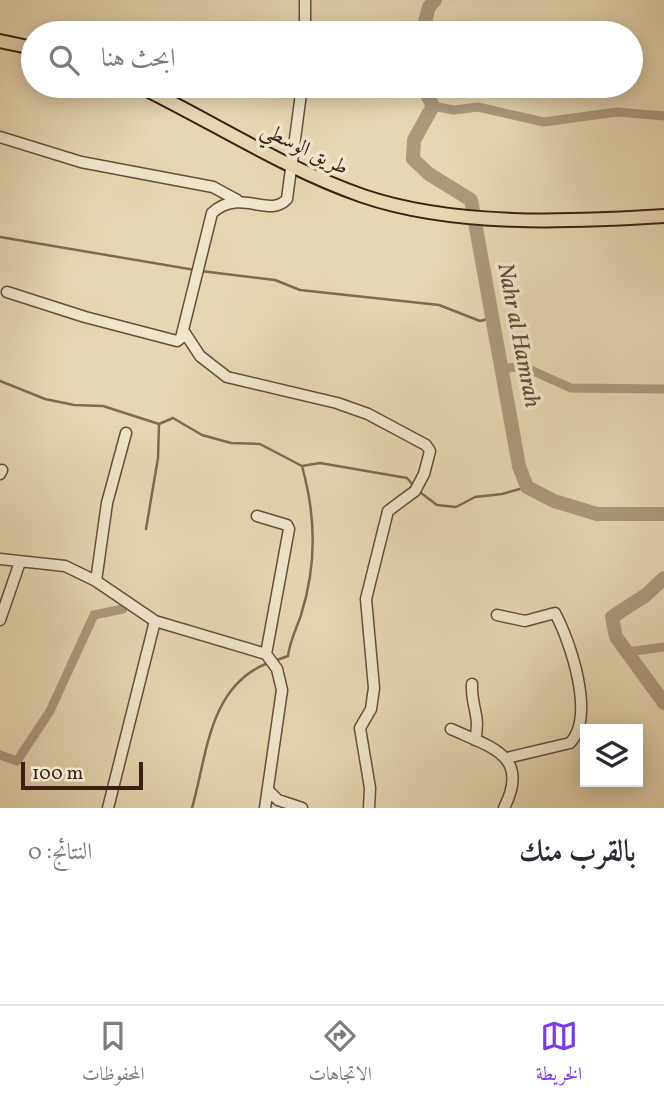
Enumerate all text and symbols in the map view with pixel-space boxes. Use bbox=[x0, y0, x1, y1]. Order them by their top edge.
search box bbox=[21, 21, 643, 98]
icon: search bbox=[45, 41, 83, 79]
text: ابحث هنا bbox=[101, 41, 176, 77]
street label: طريق الوسطي bbox=[254, 116, 353, 187]
water label: Nahr al Hamrah bbox=[488, 260, 548, 410]
map controls bbox=[580, 724, 643, 787]
button: layers bbox=[580, 724, 643, 787]
scale bar bbox=[21, 759, 144, 791]
text: 100 m bbox=[32, 761, 83, 787]
text: بالقرب منك bbox=[519, 832, 636, 874]
text: النتائج: 0 bbox=[28, 837, 92, 869]
tab: المحفوظات bbox=[82, 1017, 145, 1092]
tab: الاتجاهات bbox=[309, 1017, 372, 1092]
tab: الخريطة bbox=[536, 1017, 582, 1092]

